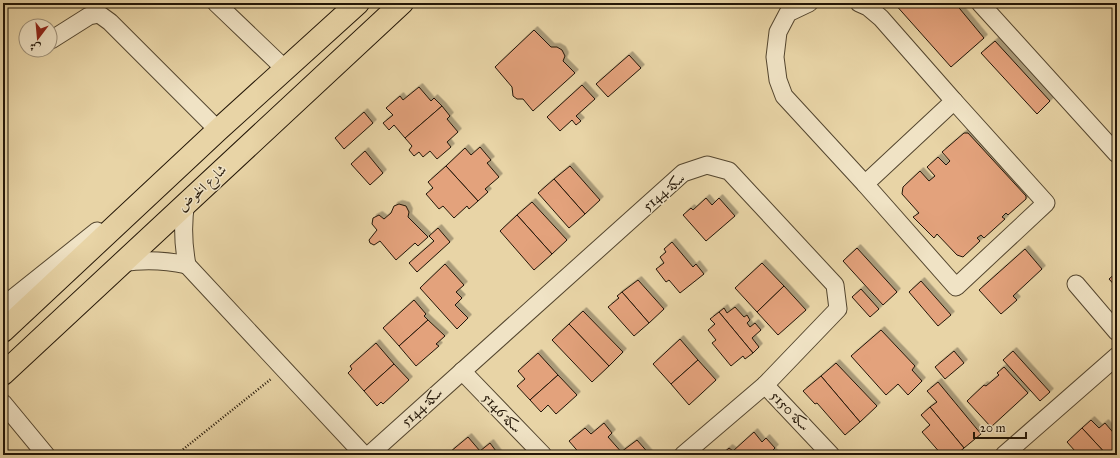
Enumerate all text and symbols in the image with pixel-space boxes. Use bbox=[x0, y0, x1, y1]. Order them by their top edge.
north arrow bbox=[18, 18, 58, 58]
text: ش bbox=[28, 39, 42, 55]
street label: شارع الخوض bbox=[174, 161, 232, 217]
street label: سكة 5144 bbox=[639, 169, 689, 215]
street label: سكة 5144 bbox=[398, 384, 446, 430]
street label: سكة 5150 bbox=[767, 388, 813, 434]
street label: سكة 5146 bbox=[479, 389, 525, 437]
scale bar bbox=[974, 414, 1026, 440]
text: 20 m bbox=[980, 421, 1006, 435]

